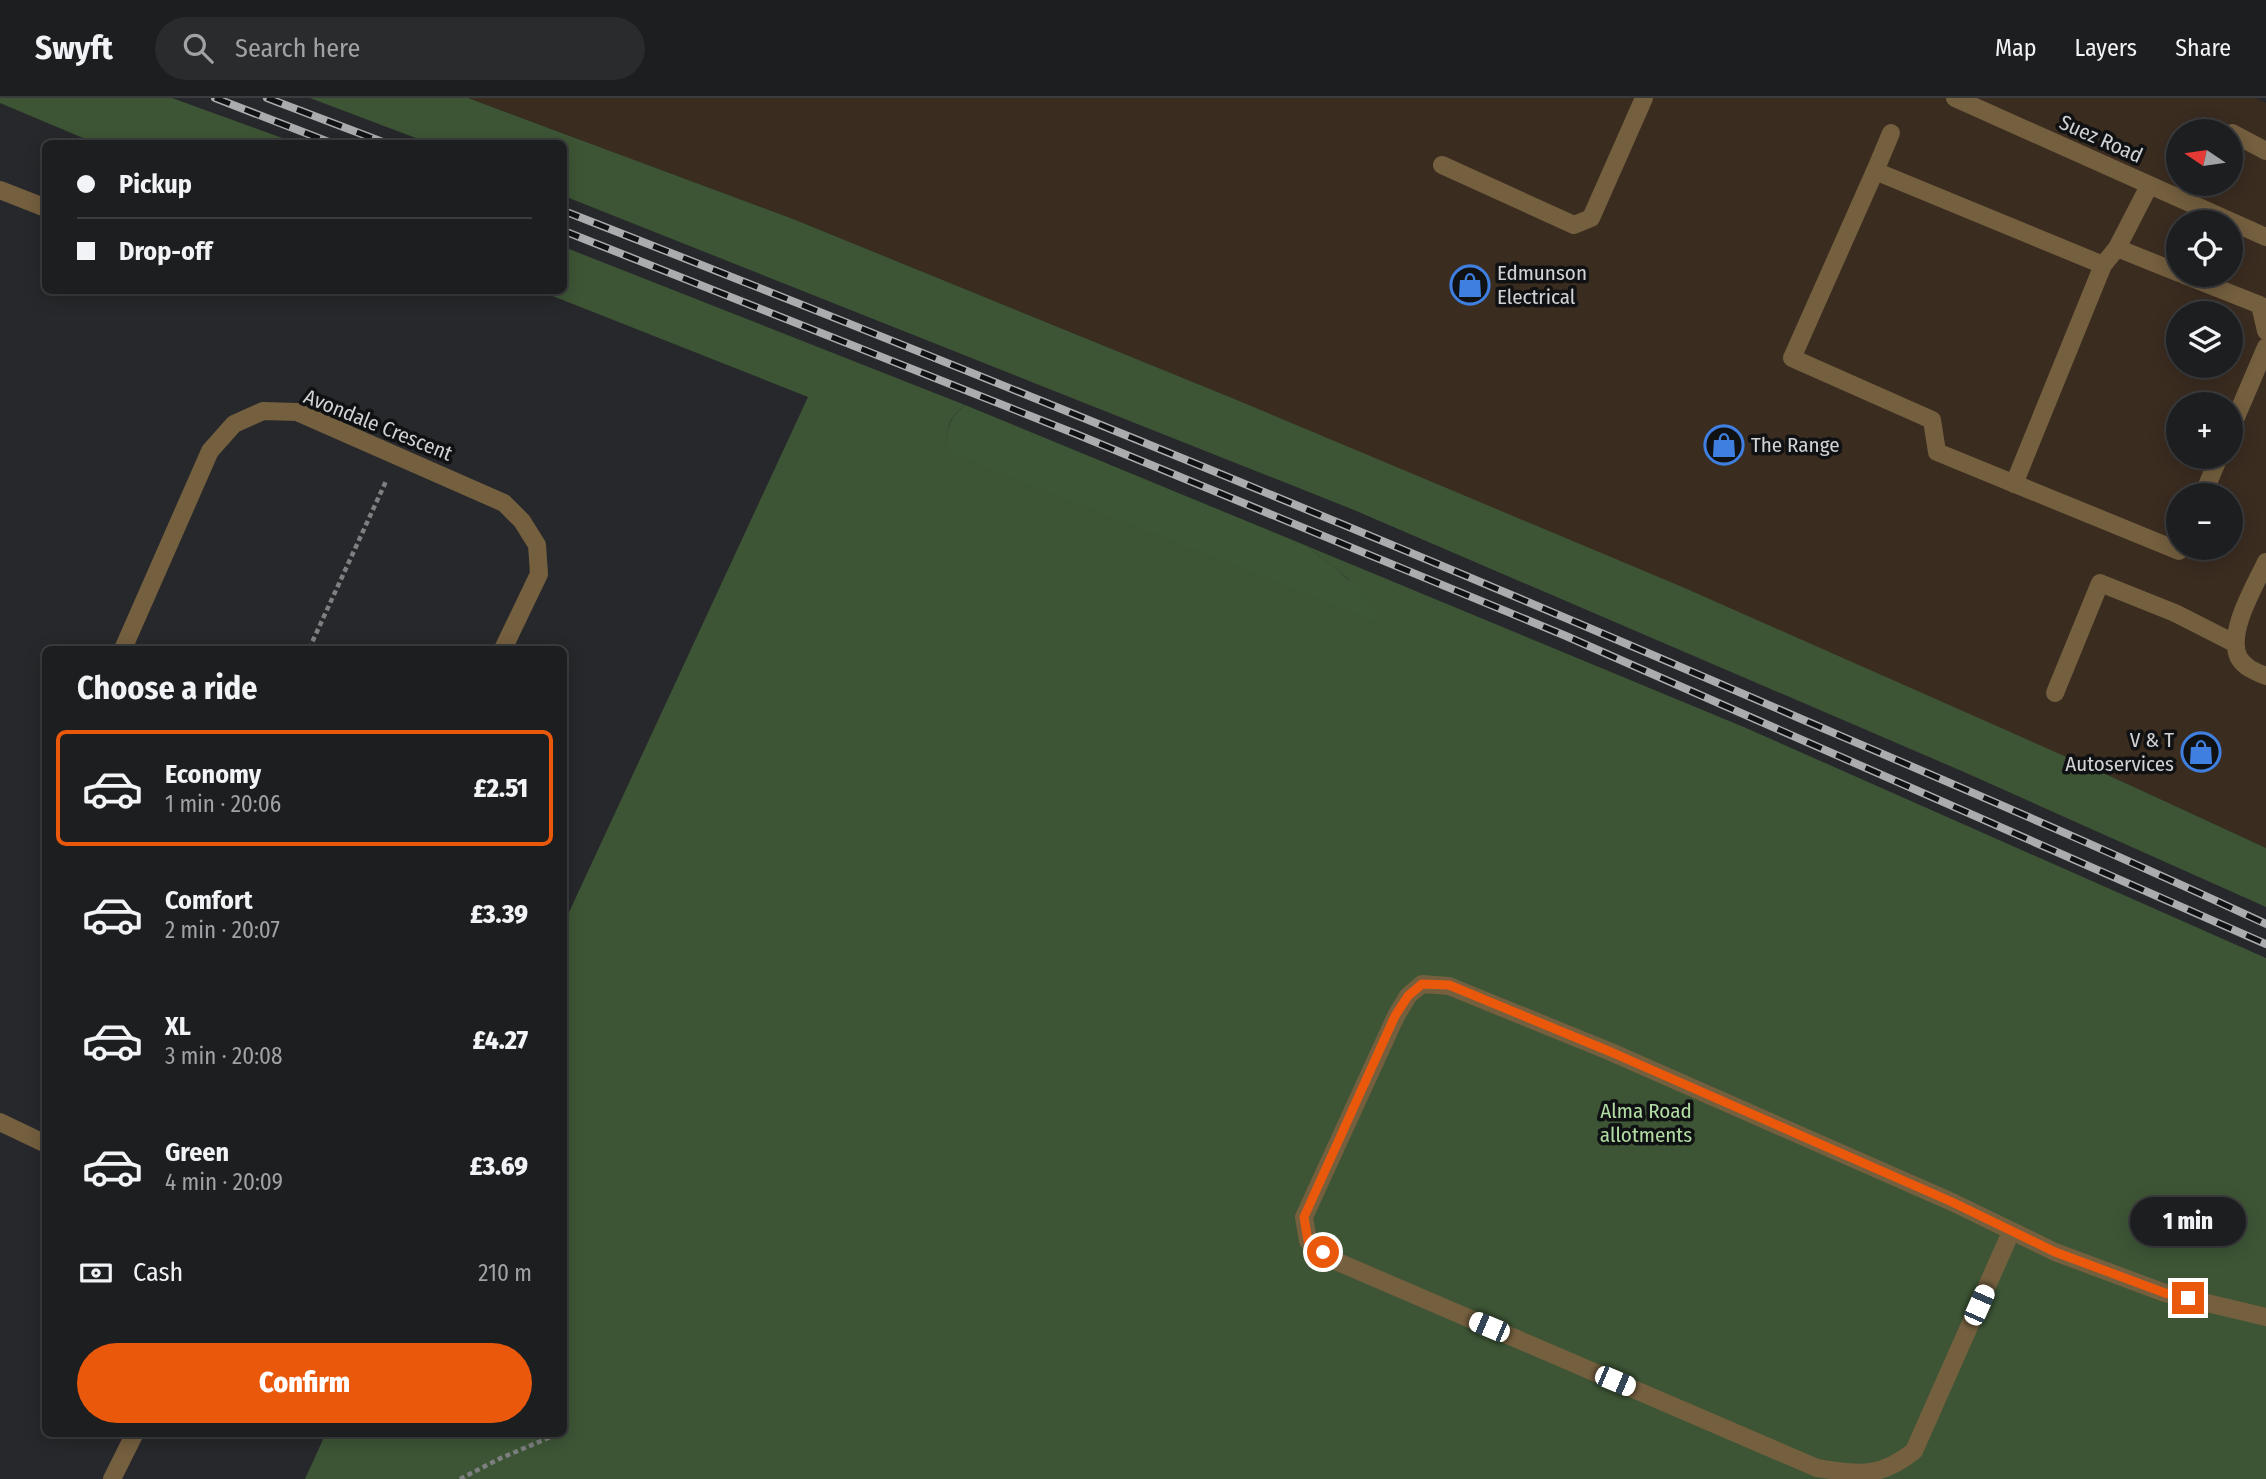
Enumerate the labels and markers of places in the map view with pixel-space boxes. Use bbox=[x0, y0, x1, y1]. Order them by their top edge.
place label: Edmunson Electrical bbox=[1497, 260, 1587, 310]
shop icon: Edmunson Electrical bbox=[1449, 264, 1491, 306]
shop icon: The Range bbox=[1703, 424, 1745, 466]
place label: The Range bbox=[1751, 432, 1840, 458]
place label: V & T Autoservices bbox=[2065, 727, 2174, 777]
shop icon: V & T Autoservices bbox=[2180, 731, 2222, 773]

